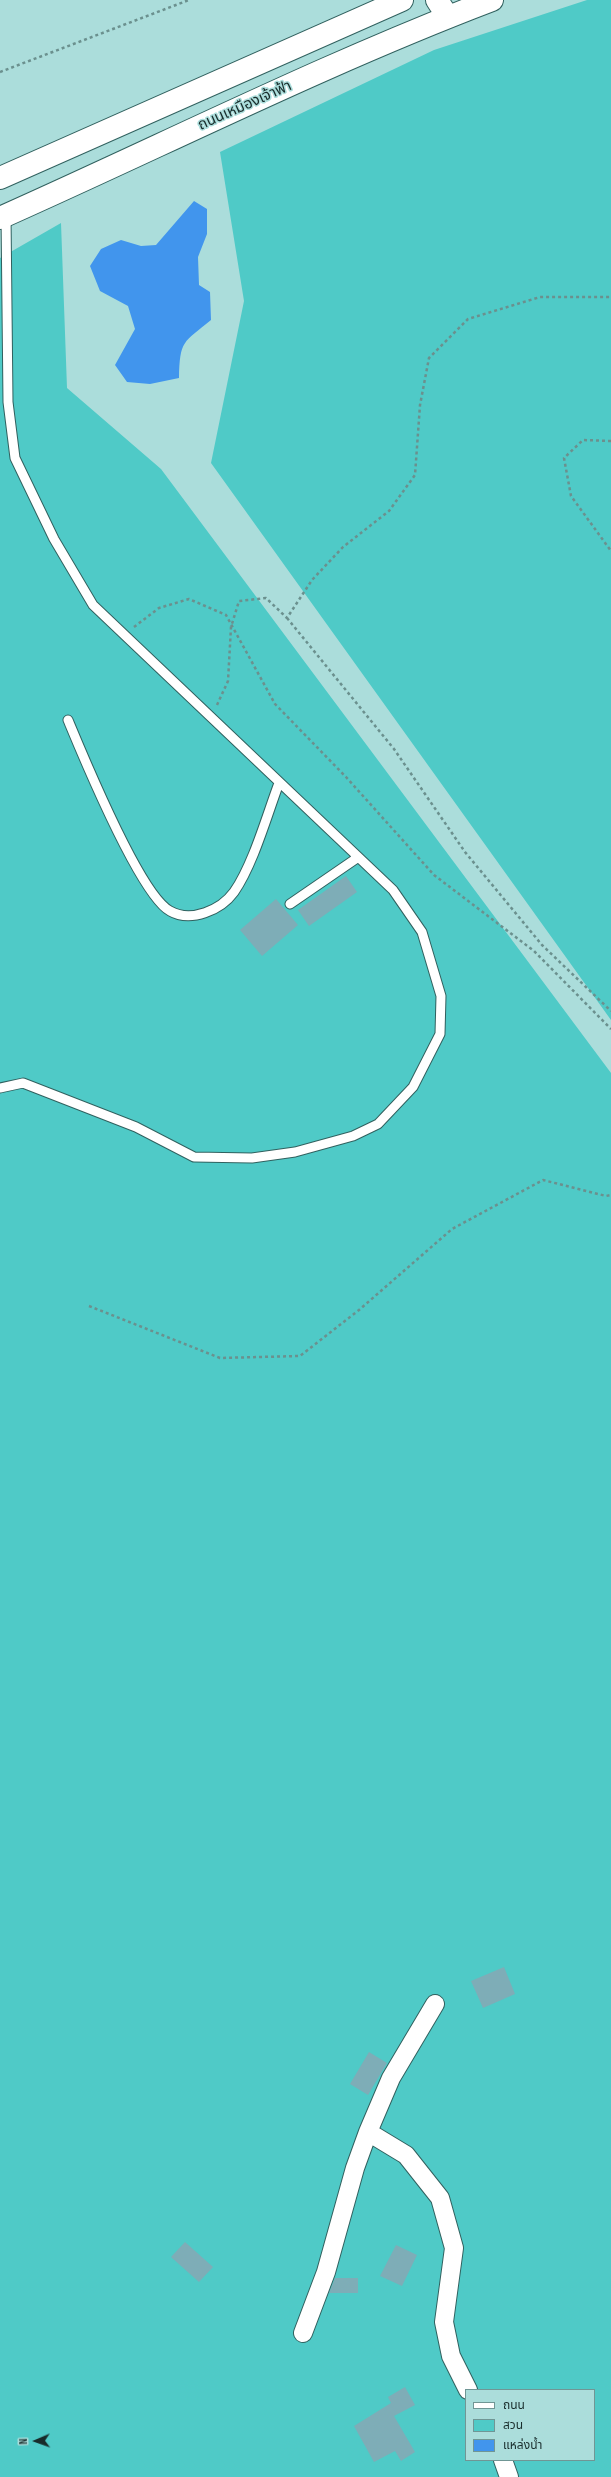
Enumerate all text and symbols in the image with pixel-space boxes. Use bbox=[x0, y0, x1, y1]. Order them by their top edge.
street label: ถนนเหมืองเจ้าฟ้า bbox=[195, 77, 295, 135]
legend bbox=[465, 2389, 595, 2461]
text: ถนน bbox=[503, 2398, 525, 2413]
text: สวน bbox=[503, 2418, 523, 2433]
north arrow bbox=[16, 2421, 56, 2461]
text: N bbox=[17, 2438, 30, 2445]
text: แหล่งน้ำ bbox=[503, 2438, 542, 2453]

